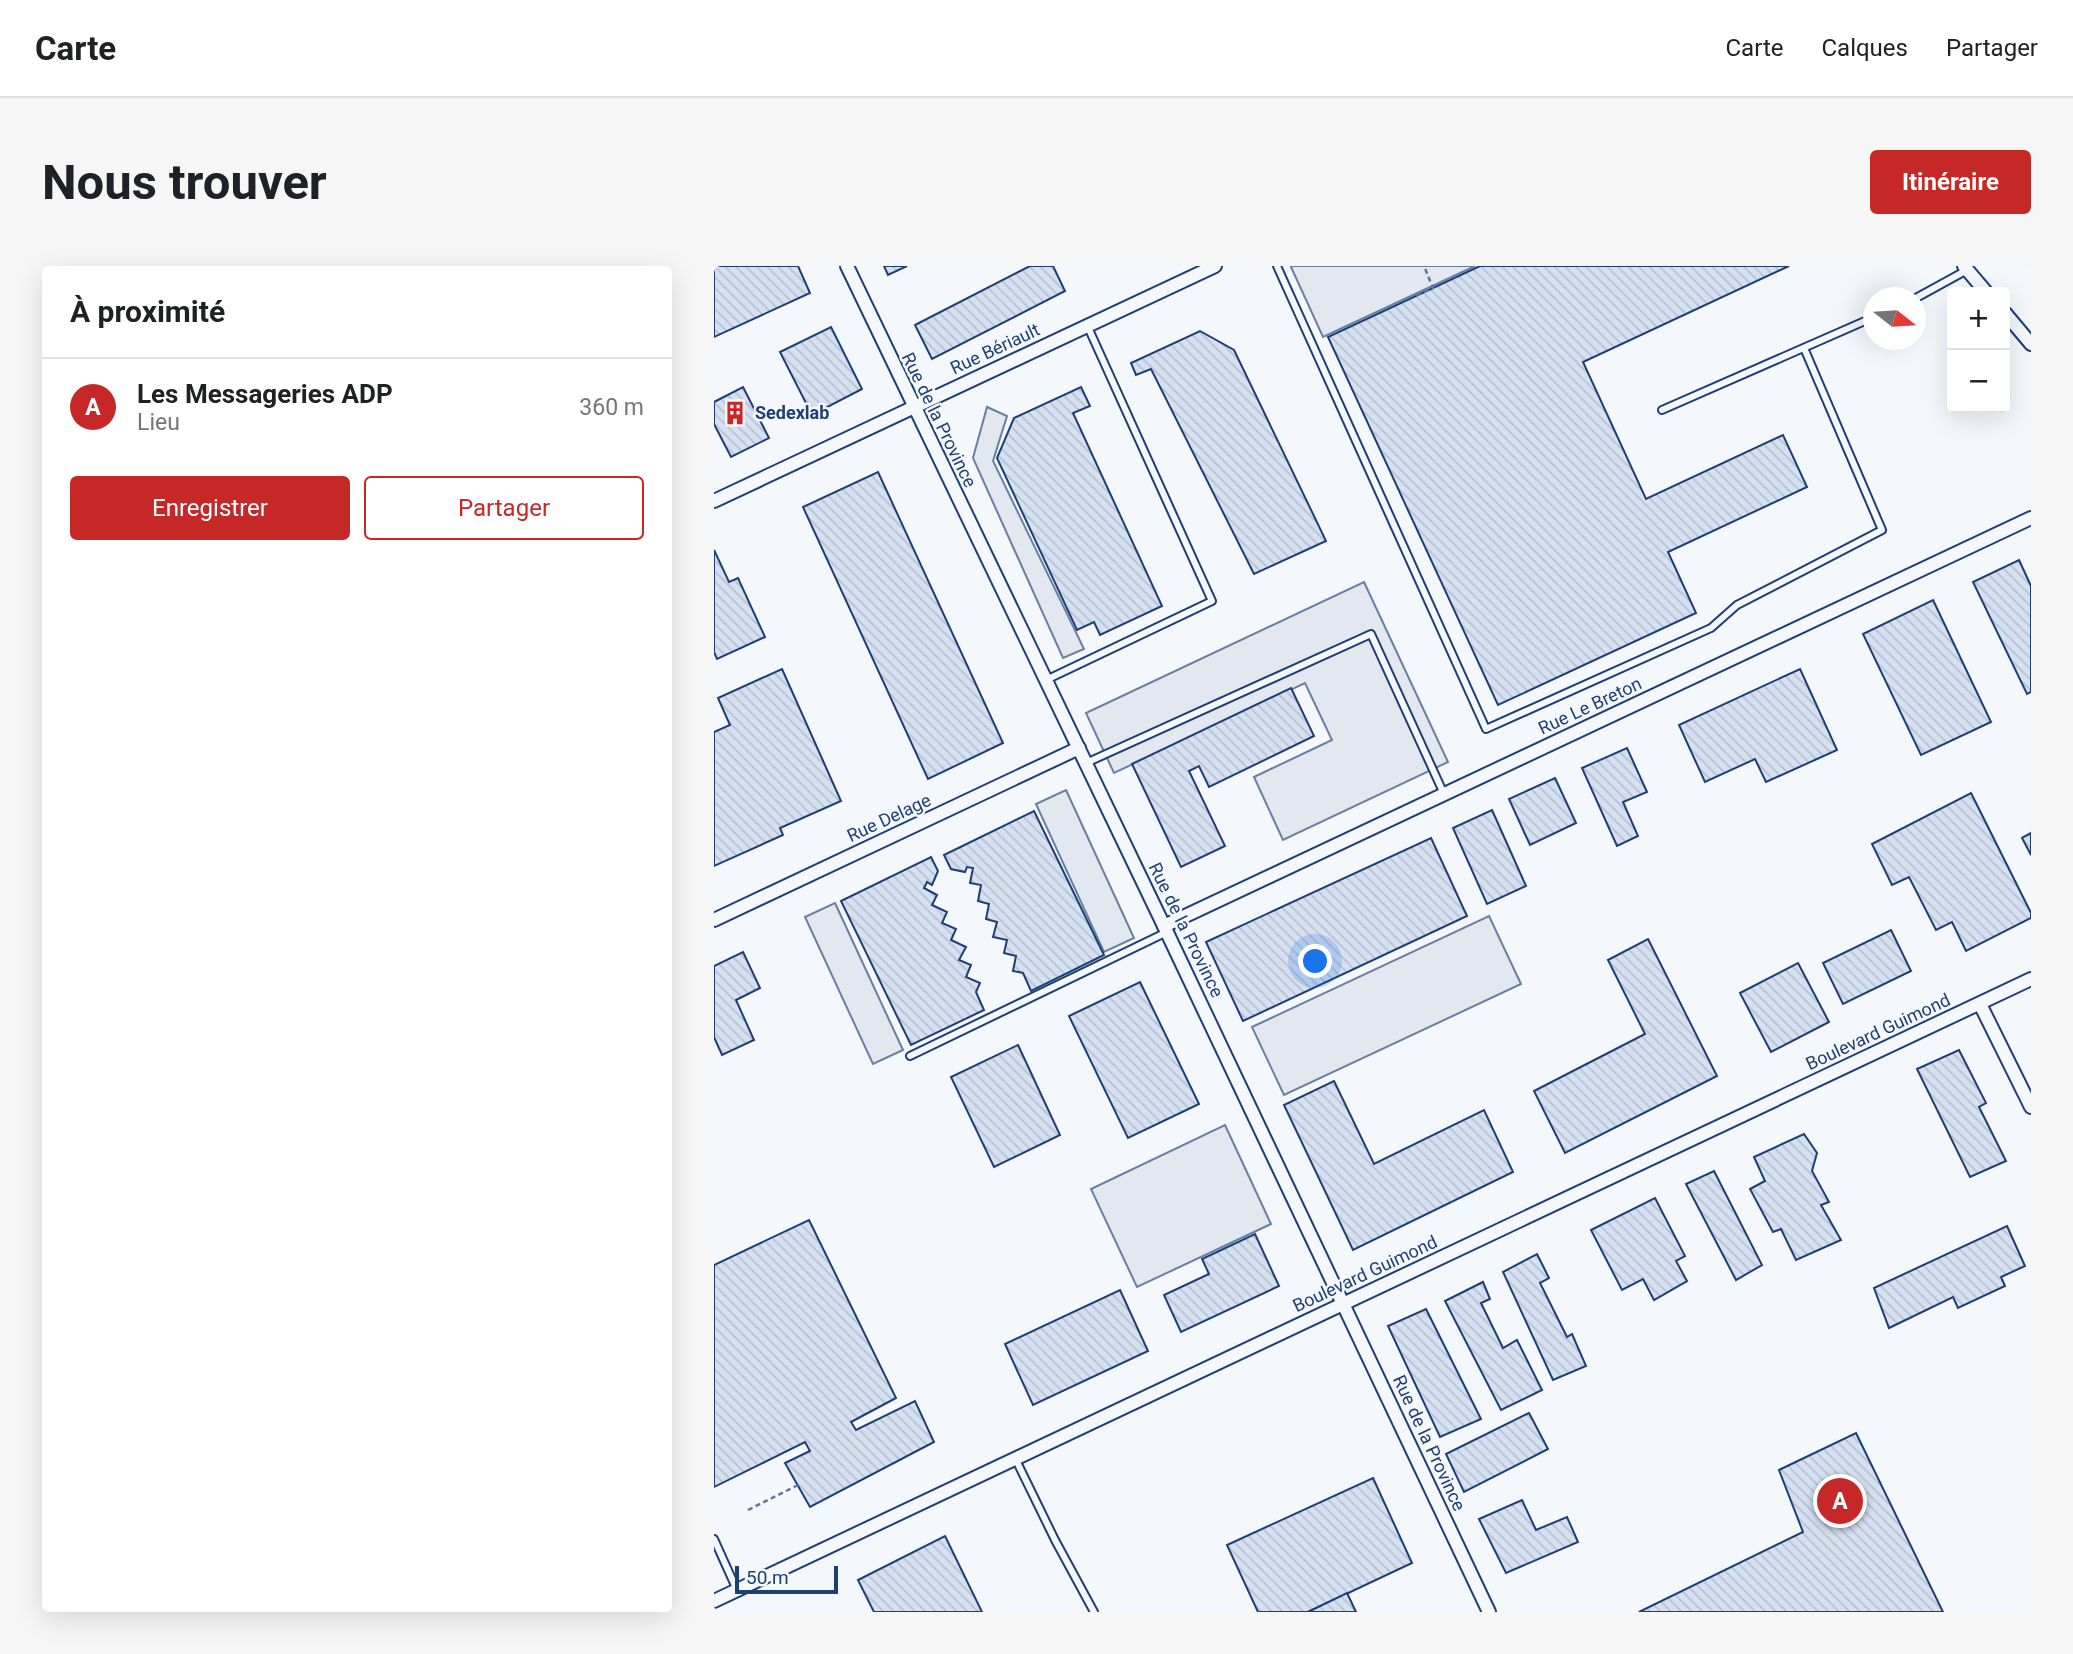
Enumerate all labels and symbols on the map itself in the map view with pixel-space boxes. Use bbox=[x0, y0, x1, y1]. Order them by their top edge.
north arrow bbox=[1863, 287, 1926, 350]
street label: Rue Bériault bbox=[947, 319, 1043, 378]
street label: Rue de la Province bbox=[898, 349, 981, 491]
building icon: Sedexlab bbox=[721, 399, 749, 427]
place label: Sedexlab bbox=[755, 402, 829, 423]
street label: Rue Le Breton bbox=[1535, 673, 1645, 739]
street label: Rue Delage bbox=[843, 789, 934, 846]
street label: Rue de la Province bbox=[1145, 859, 1228, 1001]
your location bbox=[1298, 944, 1332, 978]
street label: Boulevard Guimond bbox=[1802, 989, 1953, 1074]
street label: Boulevard Guimond bbox=[1289, 1231, 1440, 1316]
street label: Rue de la Province bbox=[1389, 1372, 1470, 1514]
pin: A bbox=[1817, 1475, 1863, 1527]
scale bar bbox=[735, 1563, 838, 1595]

